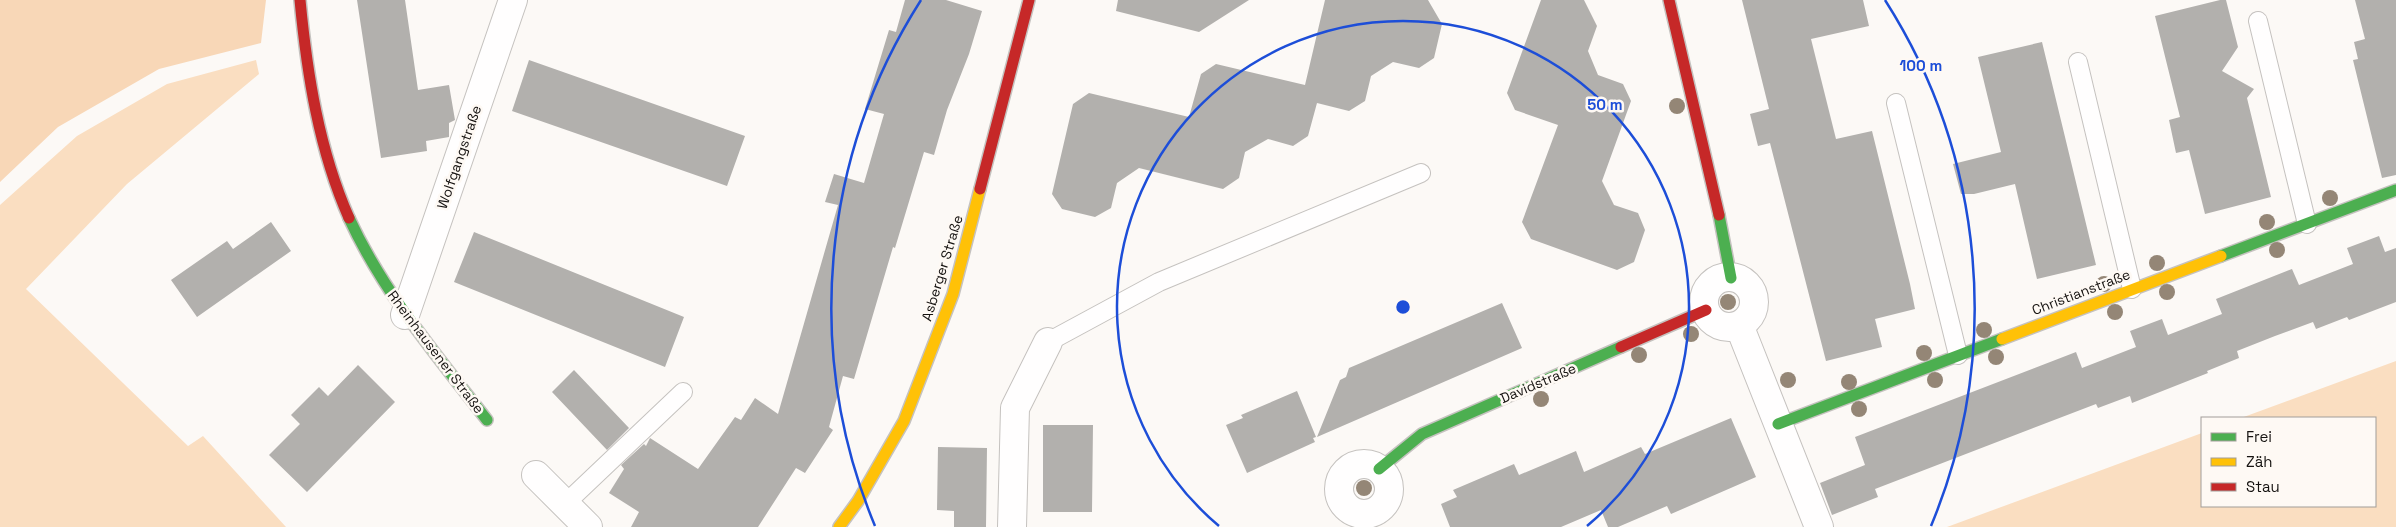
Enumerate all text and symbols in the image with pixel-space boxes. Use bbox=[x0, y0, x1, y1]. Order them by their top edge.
text: 100 m bbox=[1900, 56, 1942, 75]
text: 50 m bbox=[1587, 95, 1623, 114]
street label: Wolfgangstraße bbox=[433, 103, 485, 211]
street label: Asberger Straße bbox=[917, 213, 967, 323]
street label: Christianstraße bbox=[2029, 265, 2133, 319]
street label: Rheinhausener Straße bbox=[384, 287, 488, 417]
centre of rings bbox=[1394, 298, 1412, 316]
street label: Davidstraße bbox=[1497, 359, 1579, 407]
legend bbox=[2201, 417, 2376, 507]
text: Frei bbox=[2246, 427, 2272, 446]
text: Zäh bbox=[2246, 452, 2272, 471]
text: Stau bbox=[2246, 477, 2280, 496]

